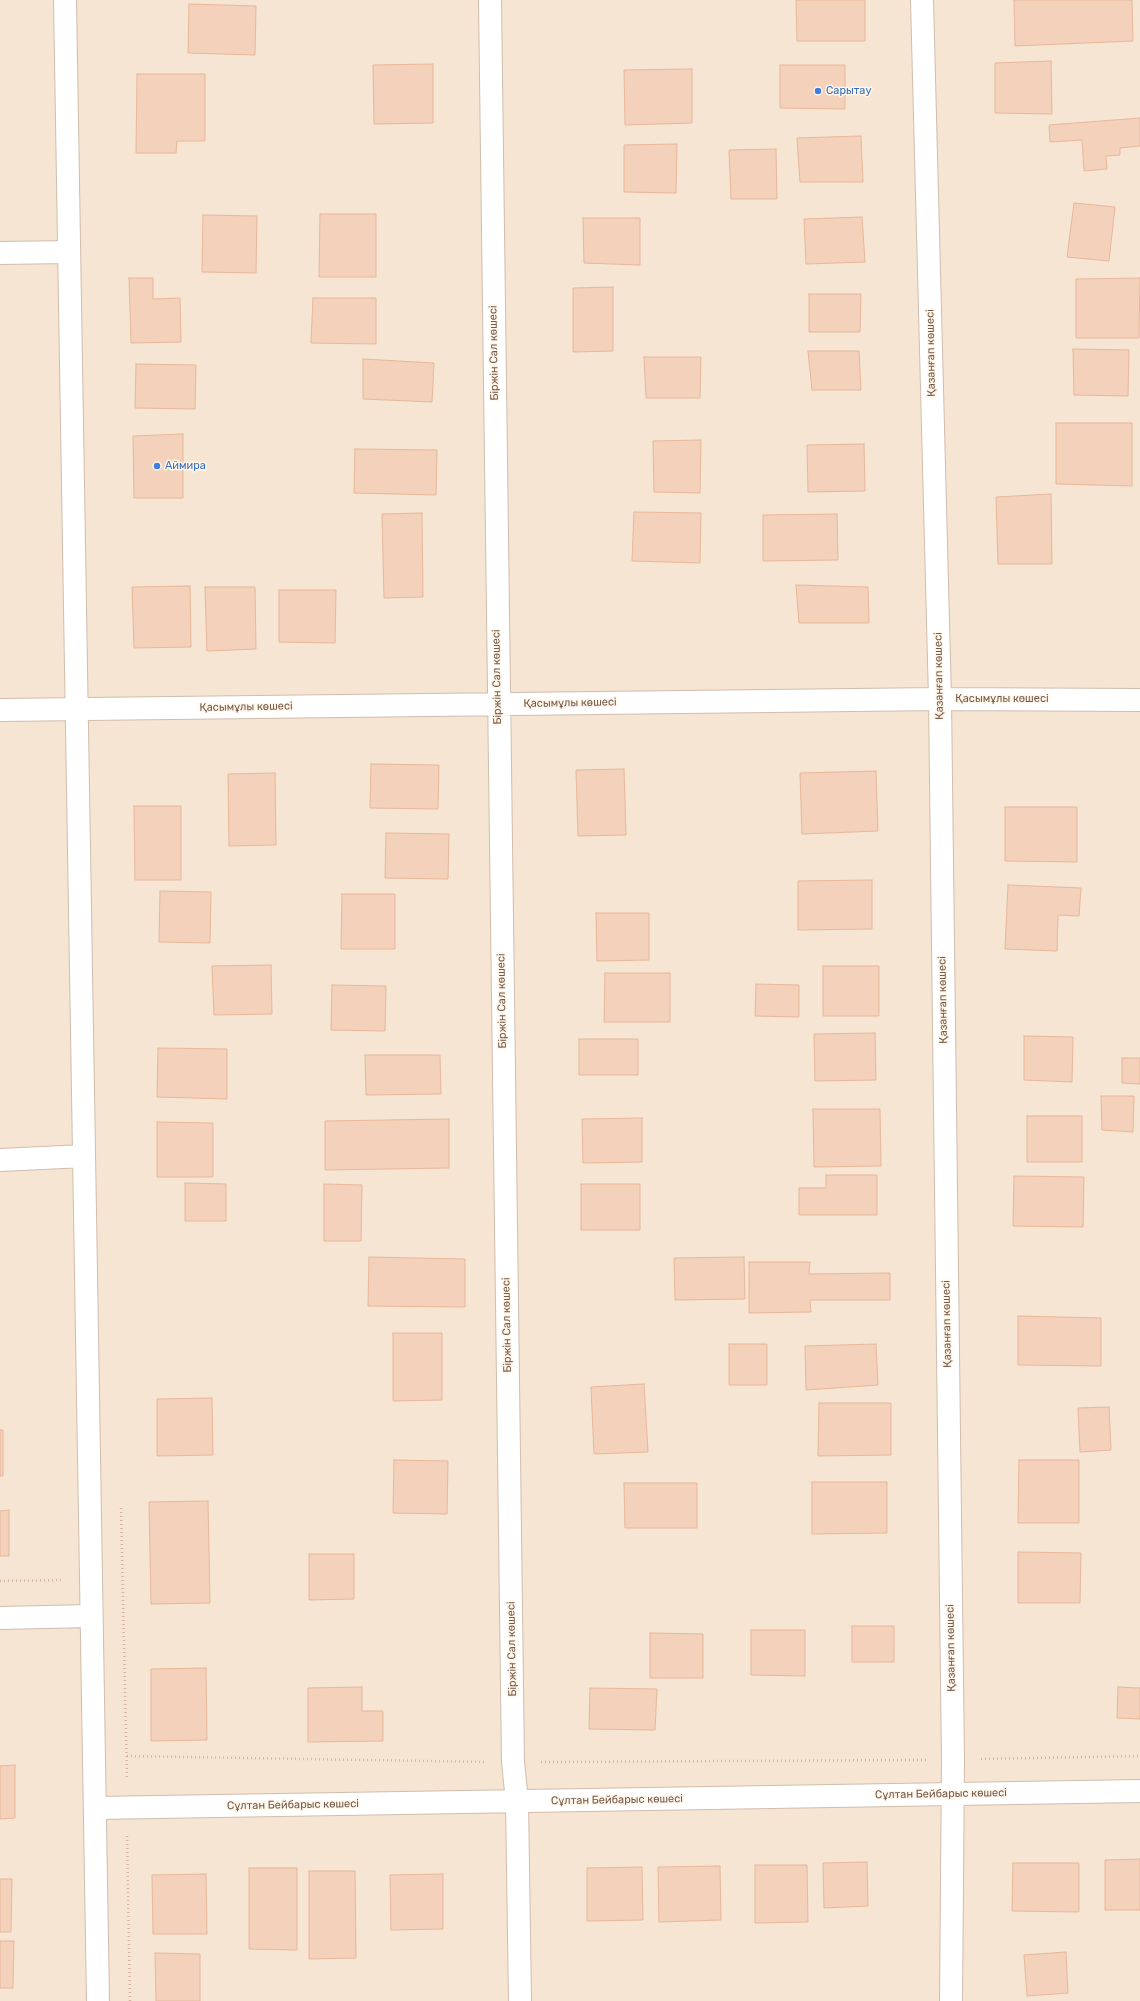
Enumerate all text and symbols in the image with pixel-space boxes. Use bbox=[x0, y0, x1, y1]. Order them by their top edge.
place label: Сарытау bbox=[826, 84, 871, 98]
marker: Сарытау bbox=[813, 86, 823, 96]
street label: Біржін Сал көшесі bbox=[487, 305, 501, 401]
street label: Қазанғап көшесі bbox=[924, 309, 938, 397]
place label: Аймира bbox=[165, 459, 206, 473]
marker: Аймира bbox=[152, 461, 162, 471]
street label: Біржін Сал көшесі bbox=[490, 629, 504, 725]
street label: Қазанғап көшесі bbox=[932, 632, 946, 720]
street label: Қасымұлы көшесі bbox=[955, 692, 1049, 706]
street label: Қасымұлы көшесі bbox=[523, 696, 617, 710]
street label: Қасымұлы көшесі bbox=[199, 700, 293, 714]
street label: Біржін Сал көшесі bbox=[495, 953, 509, 1049]
street label: Қазанғап көшесі bbox=[936, 956, 950, 1044]
street label: Біржін Сал көшесі bbox=[500, 1277, 514, 1373]
street label: Қазанғап көшесі bbox=[940, 1280, 954, 1368]
street label: Біржін Сал көшесі bbox=[505, 1601, 519, 1697]
street label: Қазанғап көшесі bbox=[944, 1604, 958, 1692]
street label: Сұлтан Бейбарыс көшесі bbox=[875, 1786, 1007, 1802]
street label: Сұлтан Бейбарыс көшесі bbox=[551, 1792, 683, 1808]
street label: Сұлтан Бейбарыс көшесі bbox=[227, 1797, 359, 1813]

